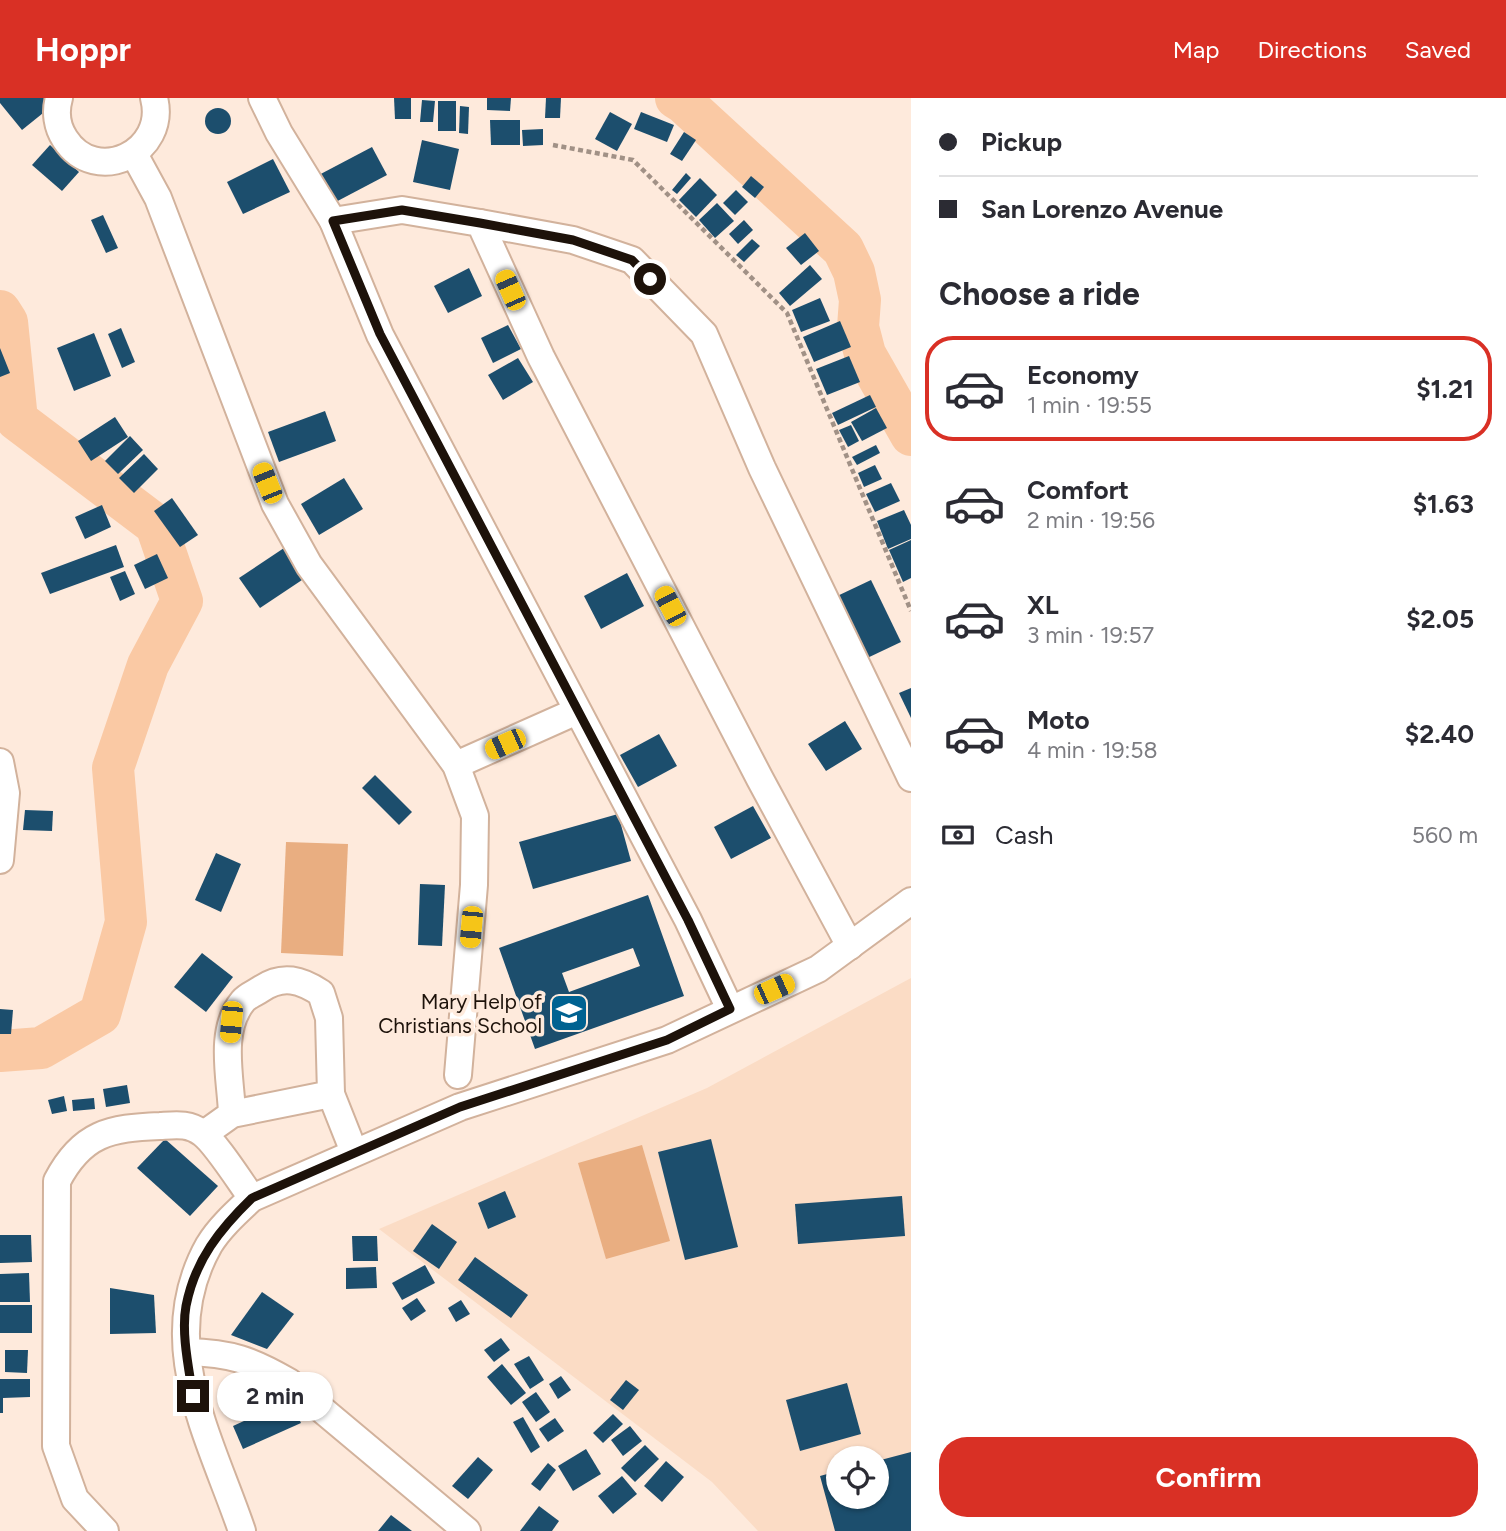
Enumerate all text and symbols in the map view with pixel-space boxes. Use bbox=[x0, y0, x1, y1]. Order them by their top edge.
text: Hoppr bbox=[35, 30, 131, 69]
text: Map bbox=[1173, 35, 1219, 64]
text: Directions bbox=[1257, 35, 1367, 64]
text: Saved bbox=[1405, 35, 1471, 64]
text: Pickup bbox=[981, 126, 1062, 158]
text: San Lorenzo Avenue bbox=[981, 193, 1223, 225]
route start bbox=[634, 263, 666, 295]
car bbox=[492, 267, 529, 313]
text: Choose a ride bbox=[939, 275, 1140, 313]
icon: car bbox=[943, 357, 1006, 420]
text: Economy bbox=[1027, 359, 1139, 391]
text: $1.21 bbox=[1416, 373, 1474, 405]
text: 1 min · 19:55 bbox=[1027, 391, 1152, 419]
car bbox=[250, 460, 285, 506]
icon: car bbox=[943, 472, 1006, 535]
text: Comfort bbox=[1027, 474, 1129, 506]
text: $1.63 bbox=[1413, 488, 1474, 520]
text: 2 min · 19:56 bbox=[1027, 506, 1155, 534]
car bbox=[651, 583, 690, 629]
icon: car bbox=[943, 587, 1006, 650]
text: XL bbox=[1027, 589, 1059, 621]
text: $2.05 bbox=[1406, 603, 1474, 635]
text: 3 min · 19:57 bbox=[1027, 621, 1154, 649]
icon: car bbox=[943, 702, 1006, 765]
text: Moto bbox=[1027, 704, 1090, 736]
text: $2.40 bbox=[1405, 718, 1474, 750]
car bbox=[482, 726, 529, 762]
text: 4 min · 19:58 bbox=[1027, 736, 1158, 764]
icon: cash bbox=[939, 816, 977, 854]
text: Cash bbox=[995, 819, 1054, 851]
text: 560 m bbox=[1412, 821, 1478, 849]
car bbox=[459, 905, 484, 949]
car bbox=[751, 971, 798, 1007]
place label: Mary Help of Christians School bbox=[378, 989, 542, 1038]
school or university icon: Mary Help of Christians School bbox=[548, 992, 590, 1034]
car bbox=[219, 1000, 244, 1044]
callout: 2 min bbox=[218, 1372, 333, 1420]
route end bbox=[177, 1380, 209, 1412]
text: 2 min bbox=[246, 1382, 304, 1410]
button: Confirm bbox=[939, 1437, 1478, 1517]
map controls bbox=[826, 1446, 889, 1509]
button: locate bbox=[826, 1446, 889, 1509]

